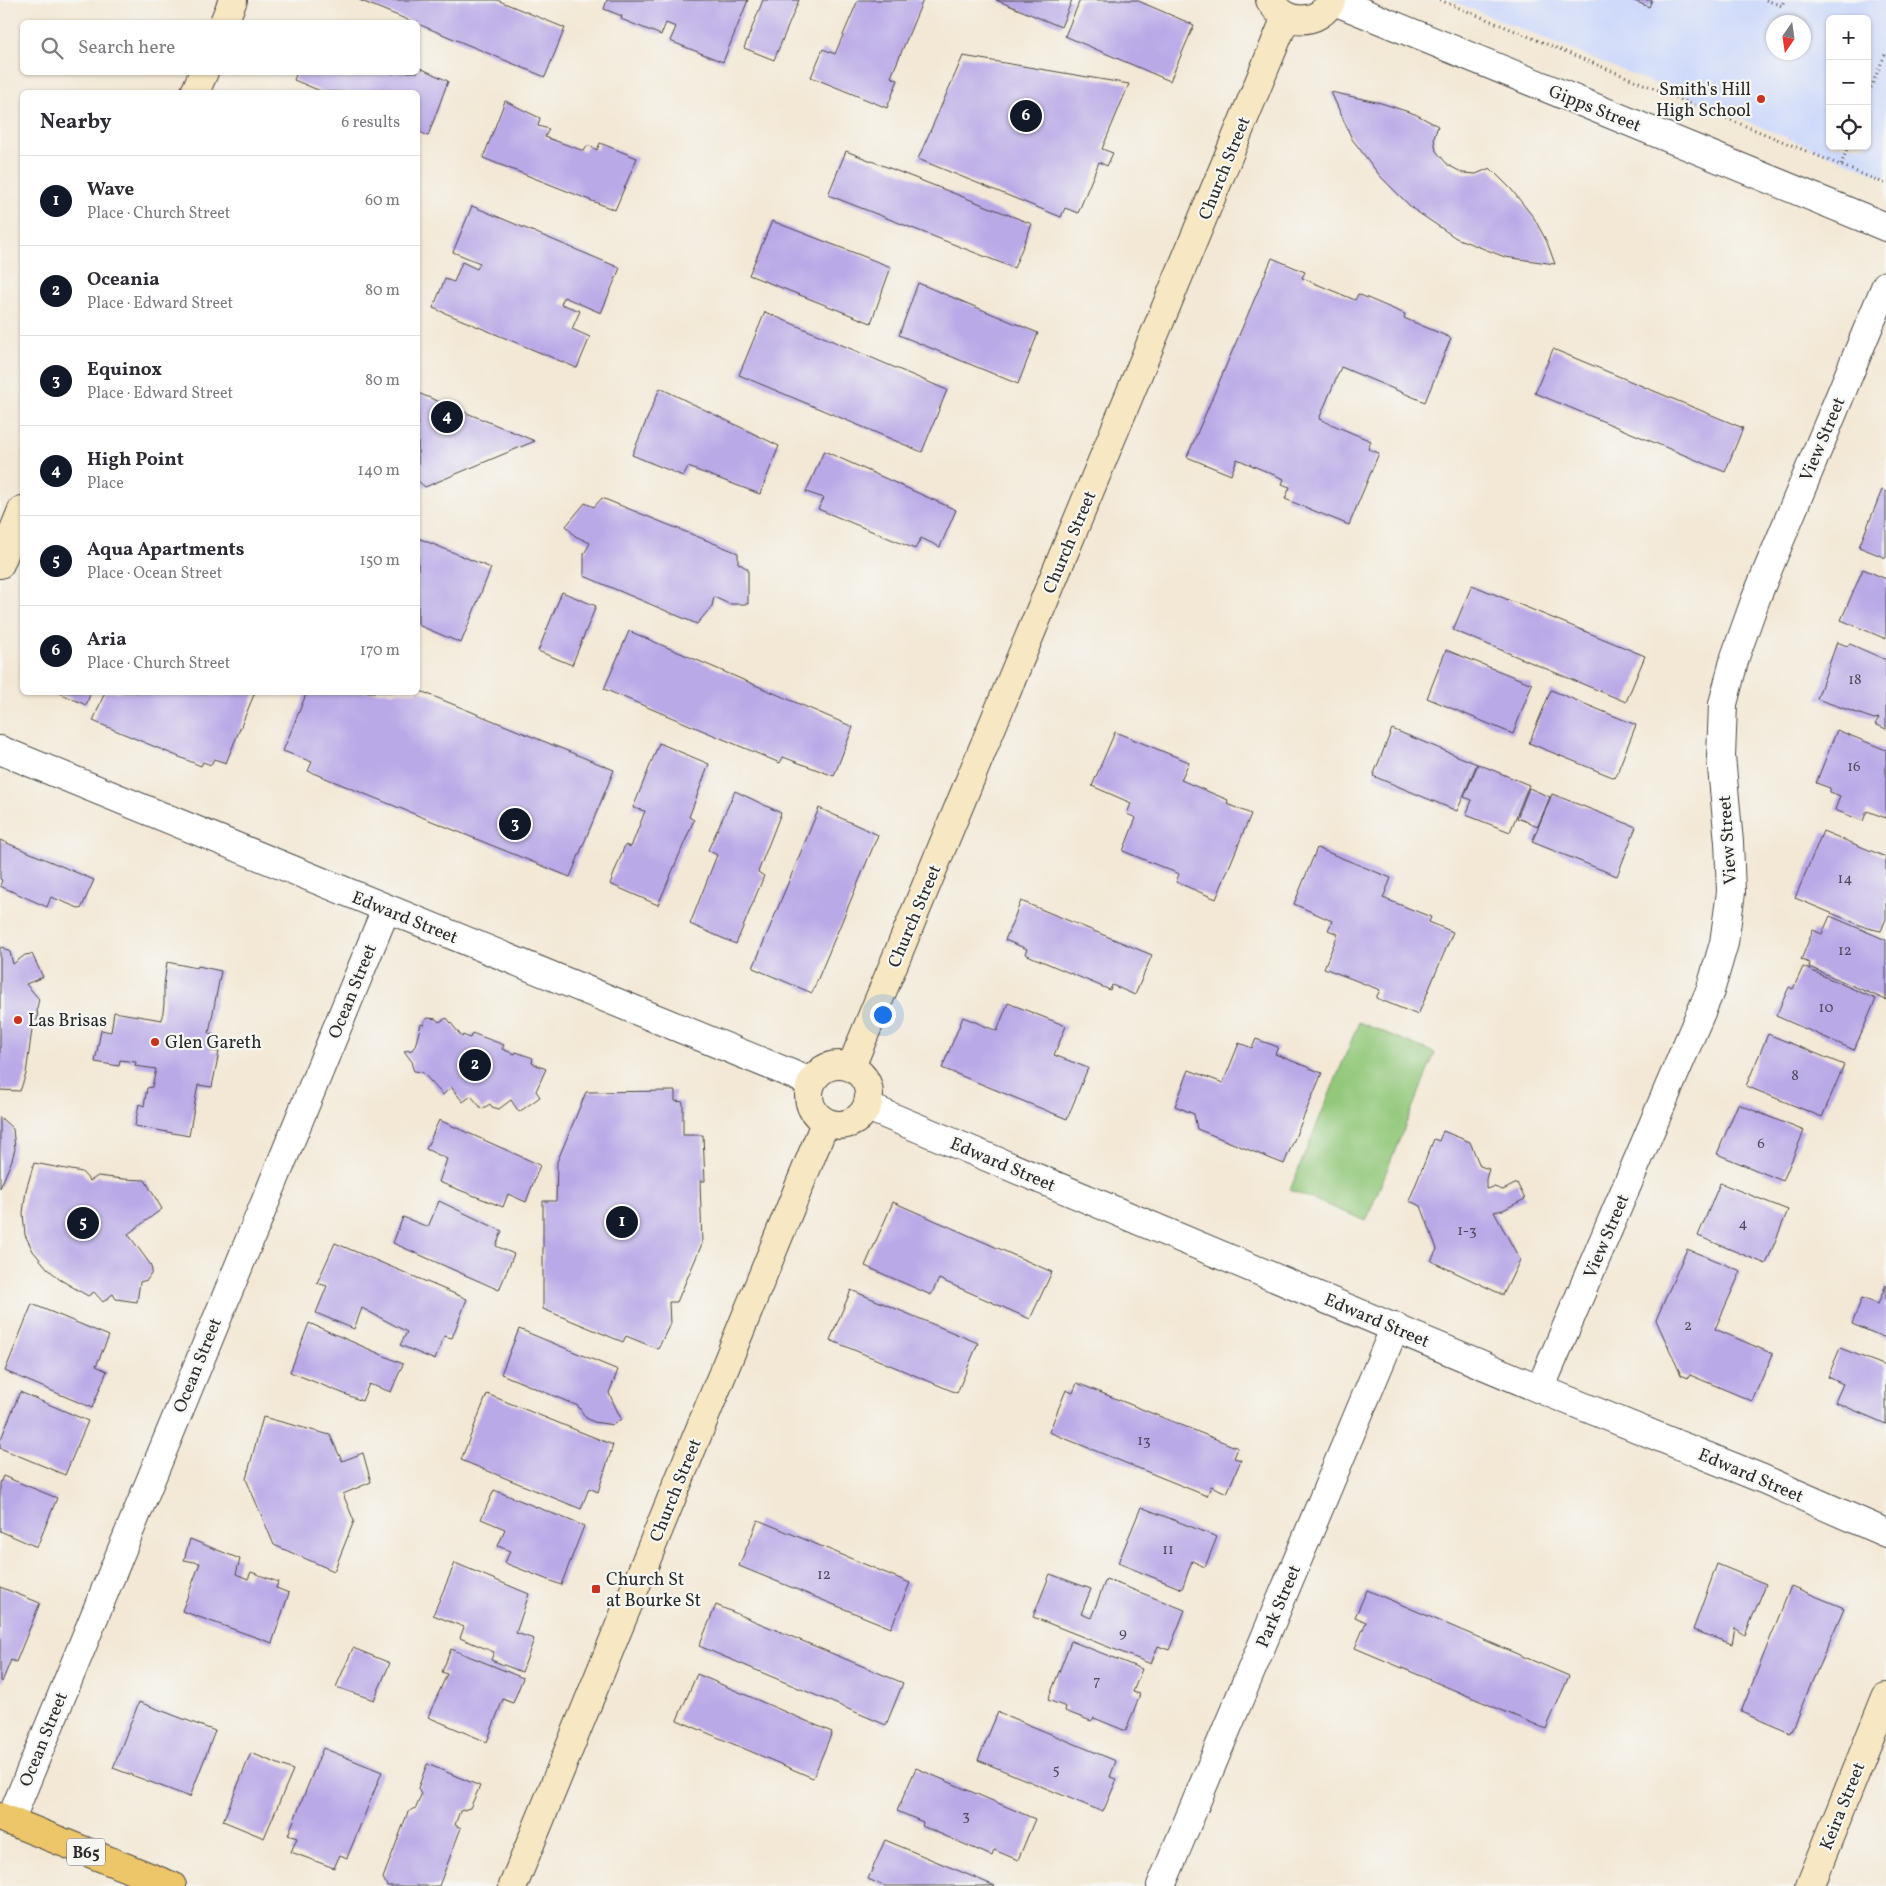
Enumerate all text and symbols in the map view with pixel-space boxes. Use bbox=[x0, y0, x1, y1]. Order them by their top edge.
north arrow bbox=[1766, 15, 1811, 60]
map controls bbox=[1826, 15, 1871, 150]
button: + bbox=[1826, 15, 1871, 60]
search box bbox=[20, 20, 420, 75]
icon: search bbox=[38, 34, 66, 62]
text: Search here bbox=[78, 35, 175, 61]
button: − bbox=[1826, 60, 1871, 105]
place label: Smith's Hill High School bbox=[1656, 78, 1751, 124]
street label: Gipps Street bbox=[1544, 80, 1644, 139]
marker: Smith's Hill High School bbox=[1755, 93, 1767, 105]
pin: 6 bbox=[1010, 97, 1042, 135]
button: locate bbox=[1826, 105, 1871, 150]
text: Nearby bbox=[40, 108, 111, 137]
text: 6 results bbox=[341, 112, 400, 134]
street label: Church Street bbox=[1193, 113, 1257, 224]
text: Wave bbox=[87, 177, 134, 203]
text: 1 bbox=[53, 190, 59, 212]
text: 60 m bbox=[365, 190, 400, 212]
text: Place · Church Street bbox=[87, 203, 230, 225]
text: Oceania bbox=[87, 267, 160, 293]
text: 2 bbox=[52, 280, 60, 302]
text: 80 m bbox=[365, 280, 400, 302]
text: Place · Edward Street bbox=[87, 293, 233, 315]
text: Equinox bbox=[87, 357, 162, 383]
text: 3 bbox=[52, 370, 60, 392]
text: 80 m bbox=[365, 370, 400, 392]
text: Place · Edward Street bbox=[87, 383, 233, 405]
street label: View Street bbox=[1794, 394, 1852, 486]
pin: 4 bbox=[431, 398, 463, 436]
text: High Point bbox=[87, 447, 184, 473]
text: 4 bbox=[51, 460, 61, 482]
text: 140 m bbox=[358, 460, 400, 482]
text: Place bbox=[87, 473, 124, 495]
street label: Church Street bbox=[1038, 487, 1103, 598]
text: Aqua Apartments bbox=[87, 537, 245, 563]
text: 5 bbox=[52, 550, 60, 572]
text: 150 m bbox=[359, 550, 400, 572]
text: Place · Ocean Street bbox=[87, 563, 222, 585]
text: Aria bbox=[87, 627, 127, 653]
text: 6 bbox=[52, 640, 60, 662]
text: 170 m bbox=[360, 640, 400, 662]
text: Place · Church Street bbox=[87, 653, 230, 675]
house number: 18 bbox=[1848, 670, 1862, 691]
house number: 16 bbox=[1847, 757, 1861, 778]
street label: View Street bbox=[1713, 794, 1744, 885]
pin: 3 bbox=[499, 805, 531, 843]
street label: Church Street bbox=[883, 861, 948, 972]
house number: 14 bbox=[1838, 869, 1852, 890]
street label: Edward Street bbox=[348, 886, 461, 951]
street label: Ocean Street bbox=[323, 940, 384, 1043]
house number: 12 bbox=[1838, 941, 1852, 962]
house number: 10 bbox=[1819, 998, 1833, 1019]
your location bbox=[870, 1002, 896, 1028]
place label: Las Brisas bbox=[28, 1009, 107, 1034]
marker: Las Brisas bbox=[12, 1014, 24, 1026]
place label: Glen Gareth bbox=[165, 1031, 262, 1056]
marker: Glen Gareth bbox=[149, 1036, 161, 1048]
pin: 2 bbox=[459, 1046, 491, 1084]
house number: 8 bbox=[1791, 1066, 1799, 1087]
street label: Edward Street bbox=[946, 1132, 1059, 1199]
house number: 6 bbox=[1757, 1134, 1765, 1155]
street label: View Street bbox=[1578, 1191, 1636, 1283]
pin: 1 bbox=[606, 1203, 638, 1241]
pin: 5 bbox=[67, 1204, 99, 1242]
house number: 4 bbox=[1739, 1214, 1748, 1235]
house number: 1-3 bbox=[1457, 1221, 1477, 1242]
street label: Edward Street bbox=[1320, 1288, 1433, 1355]
street label: Ocean Street bbox=[168, 1314, 229, 1417]
house number: 2 bbox=[1684, 1316, 1692, 1337]
house number: 13 bbox=[1137, 1431, 1151, 1452]
street label: Church Street bbox=[644, 1435, 708, 1546]
street label: Edward Street bbox=[1694, 1443, 1807, 1510]
house number: 11 bbox=[1162, 1540, 1174, 1561]
street label: Park Street bbox=[1251, 1561, 1308, 1652]
house number: 12 bbox=[817, 1565, 831, 1586]
place label: Church St at Bourke St bbox=[606, 1568, 701, 1614]
marker: Church St at Bourke St bbox=[590, 1583, 602, 1595]
house number: 9 bbox=[1119, 1623, 1127, 1644]
house number: 7 bbox=[1093, 1671, 1101, 1692]
street label: Ocean Street bbox=[14, 1688, 75, 1791]
street label: Keira Street bbox=[1814, 1759, 1872, 1854]
house number: 5 bbox=[1052, 1760, 1060, 1781]
house number: 3 bbox=[962, 1806, 970, 1827]
road number: B65 bbox=[67, 1838, 105, 1865]

